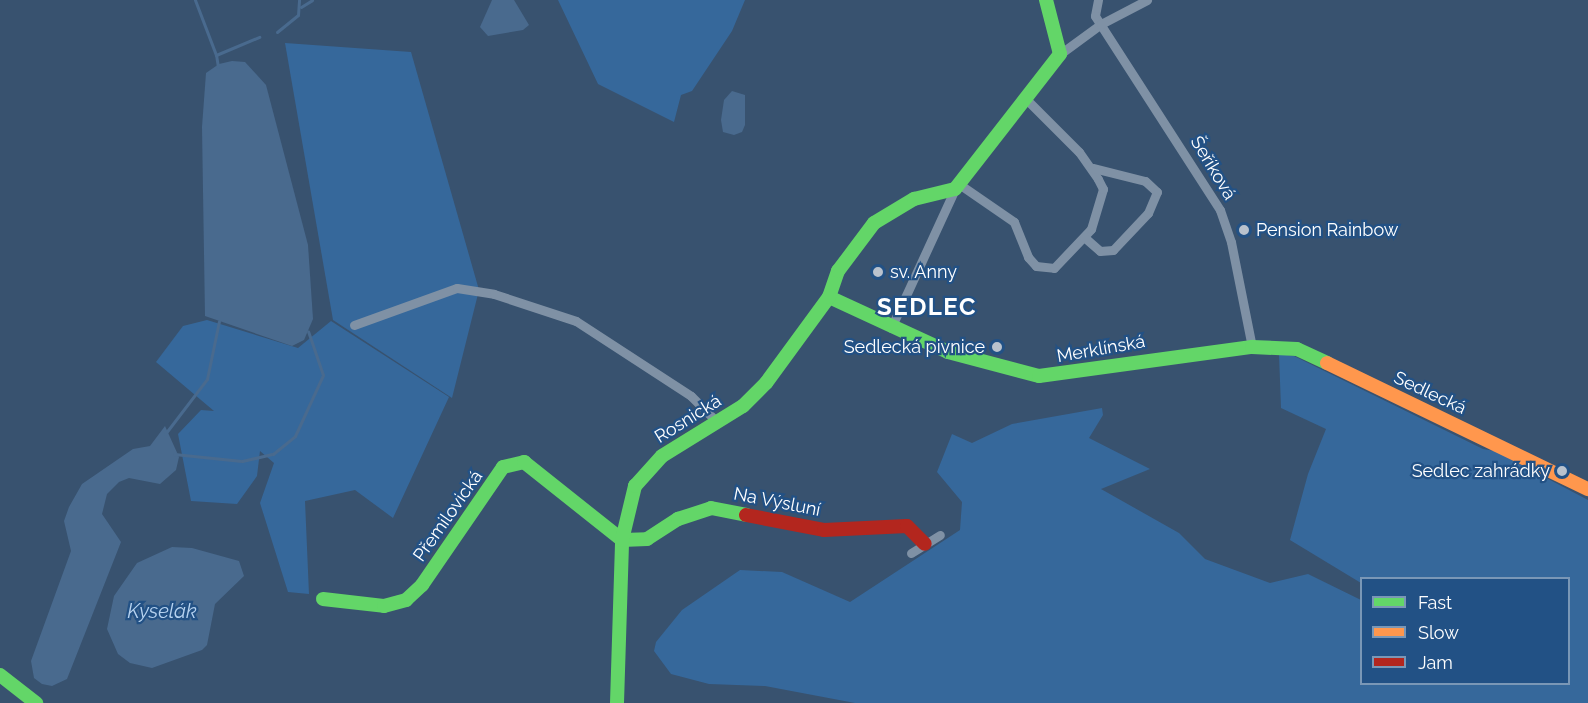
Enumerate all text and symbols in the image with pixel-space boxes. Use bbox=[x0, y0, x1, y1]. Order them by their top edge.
street label: Šeříková bbox=[1186, 132, 1240, 204]
place label: Pension Rainbow bbox=[1256, 219, 1398, 241]
marker: Pension Rainbow bbox=[1237, 223, 1251, 237]
place label: sv. Anny bbox=[890, 261, 958, 283]
marker: sv. Anny bbox=[871, 265, 885, 279]
district label: SEDLEC bbox=[877, 293, 977, 321]
street label: Merklínská bbox=[1055, 331, 1147, 367]
place label: Sedlecká pivnice bbox=[844, 336, 985, 358]
marker: Sedlecká pivnice bbox=[990, 340, 1004, 354]
street label: Sedlecká bbox=[1390, 367, 1470, 419]
street label: Rosnická bbox=[651, 390, 725, 448]
place label: Sedlec zahrádky bbox=[1412, 460, 1550, 482]
marker: Sedlec zahrádky bbox=[1555, 464, 1569, 478]
street label: Přemilovická bbox=[409, 466, 487, 566]
street label: Na Výsluní bbox=[732, 483, 822, 521]
legend bbox=[1360, 577, 1570, 685]
text: Fast bbox=[1418, 592, 1452, 613]
water label: Kyselák bbox=[127, 599, 197, 623]
text: Slow bbox=[1418, 622, 1459, 643]
text: Jam bbox=[1418, 652, 1453, 673]

